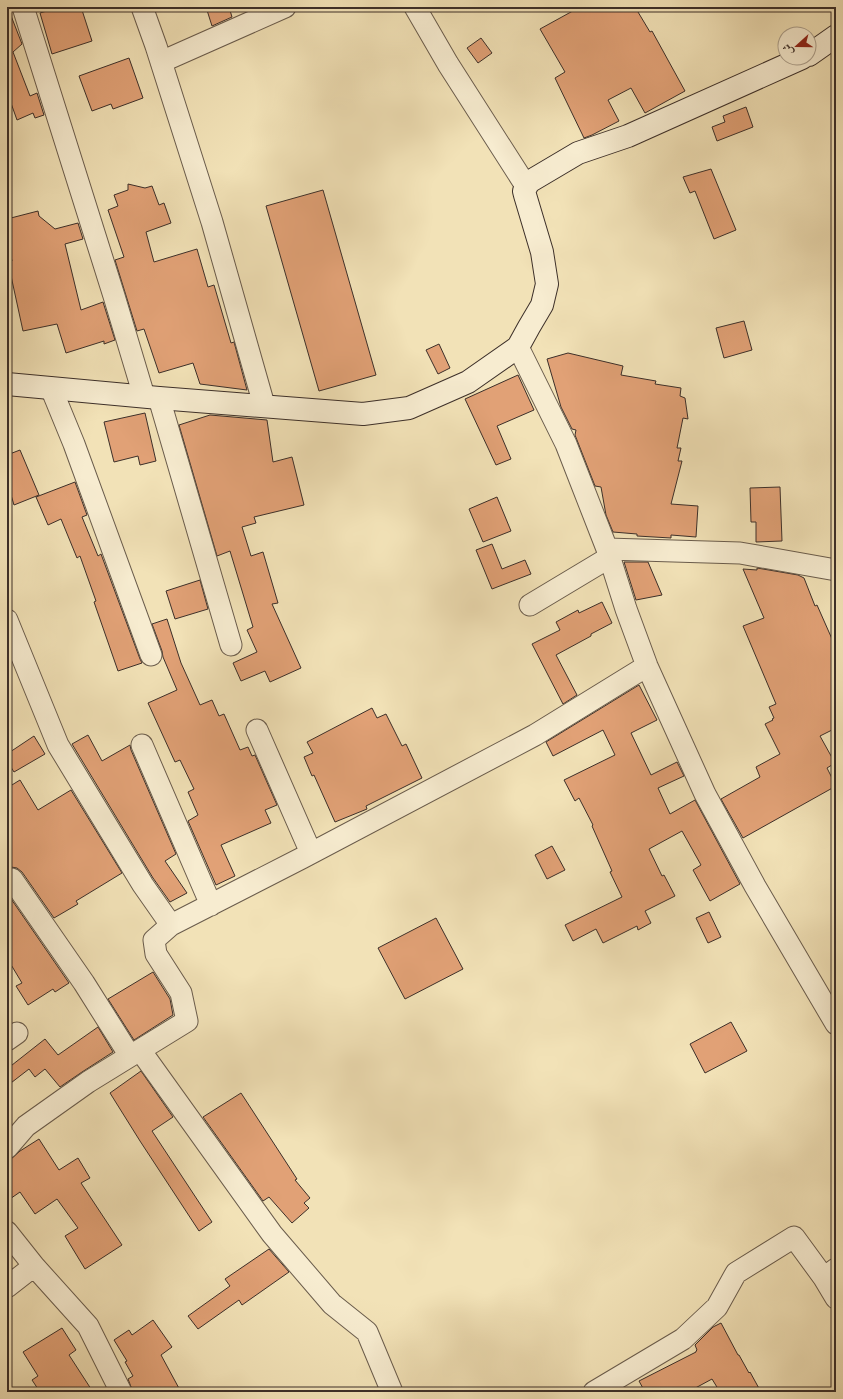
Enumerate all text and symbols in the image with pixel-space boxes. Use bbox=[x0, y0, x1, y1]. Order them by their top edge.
north arrow bbox=[777, 26, 817, 66]
text: ش bbox=[779, 42, 797, 57]

